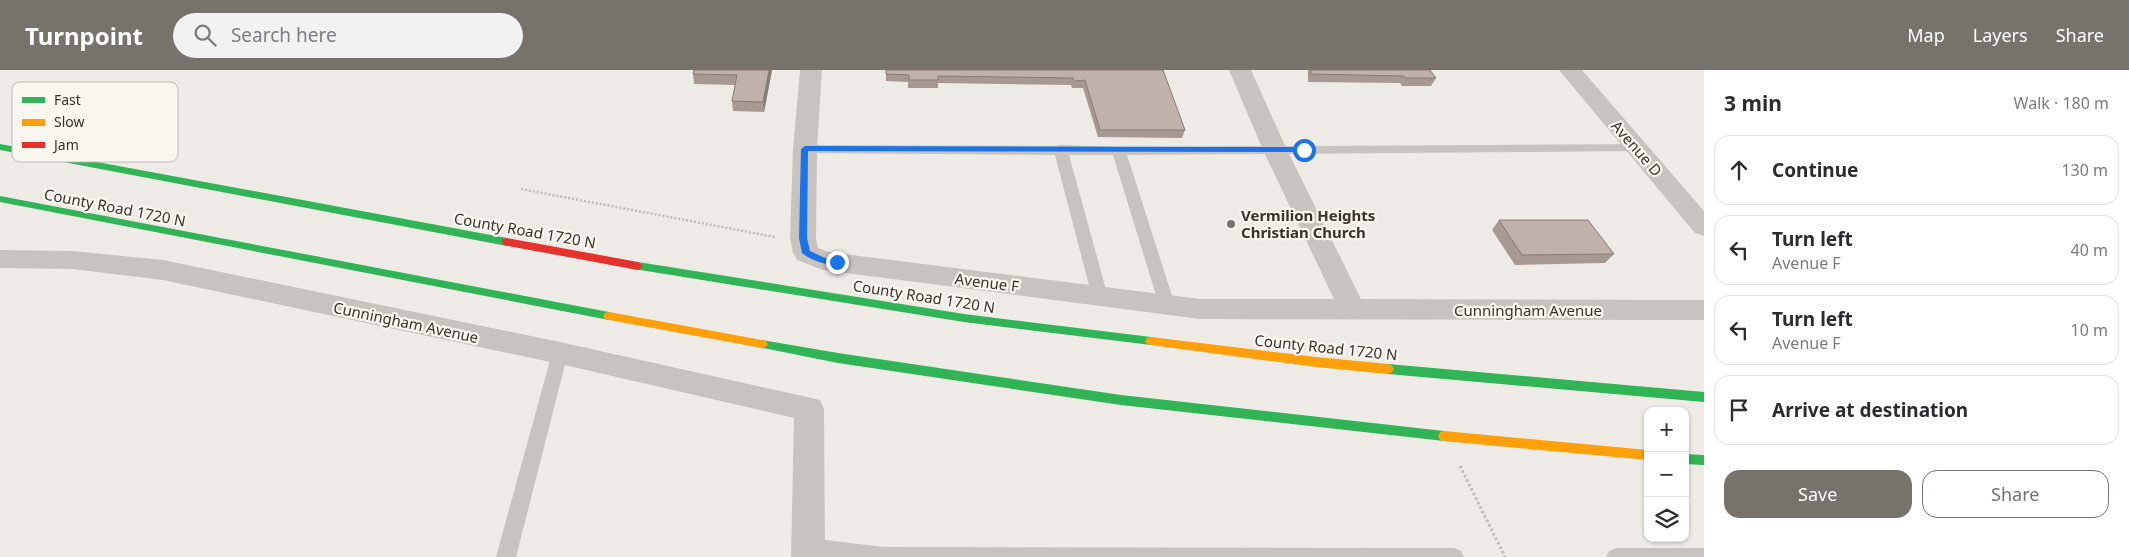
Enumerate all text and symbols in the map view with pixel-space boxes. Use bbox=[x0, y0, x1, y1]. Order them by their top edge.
search box bbox=[173, 13, 523, 58]
text: Turnpoint bbox=[25, 19, 143, 52]
icon: search bbox=[191, 21, 219, 49]
text: Search here bbox=[231, 22, 337, 48]
text: Map bbox=[1907, 23, 1945, 47]
text: Layers bbox=[1973, 23, 2028, 47]
text: Share bbox=[2056, 23, 2104, 47]
legend bbox=[12, 82, 178, 162]
text: 3 min bbox=[1724, 89, 1782, 117]
text: Fast bbox=[54, 90, 81, 109]
text: Walk · 180 m bbox=[2014, 92, 2109, 114]
text: Slow bbox=[54, 112, 85, 131]
street label: Avenue D bbox=[1607, 116, 1667, 180]
text: Jam bbox=[52, 135, 79, 154]
route start bbox=[1293, 139, 1316, 162]
icon: ahead bbox=[1725, 156, 1753, 184]
text: Continue bbox=[1772, 157, 1858, 183]
text: 130 m bbox=[2061, 159, 2108, 181]
street label: County Road 1720 N bbox=[43, 183, 187, 231]
place label: Vermilion Heights Christian Church bbox=[1241, 205, 1375, 242]
street label: County Road 1720 N bbox=[453, 208, 597, 252]
marker: Vermilion Heights Christian Church bbox=[1225, 218, 1237, 230]
text: Turn left bbox=[1772, 226, 1853, 252]
icon: left bbox=[1725, 236, 1753, 264]
text: 40 m bbox=[2071, 239, 2108, 261]
route end bbox=[826, 251, 849, 274]
text: Avenue F bbox=[1772, 252, 1841, 274]
street label: Avenue F bbox=[954, 268, 1020, 296]
street label: County Road 1720 N bbox=[851, 275, 997, 317]
street label: Cunningham Avenue bbox=[332, 297, 480, 347]
street label: Cunningham Avenue bbox=[1454, 300, 1602, 320]
text: Turn left bbox=[1772, 306, 1853, 332]
icon: left bbox=[1725, 316, 1753, 344]
text: 10 m bbox=[2071, 319, 2108, 341]
street label: County Road 1720 N bbox=[1254, 330, 1398, 364]
text: Avenue F bbox=[1772, 332, 1841, 354]
icon: arrive bbox=[1725, 396, 1753, 424]
text: Arrive at destination bbox=[1772, 397, 1968, 423]
map controls bbox=[1644, 407, 1689, 542]
button: + bbox=[1644, 407, 1689, 452]
button: − bbox=[1644, 452, 1689, 497]
button: Save bbox=[1724, 470, 1912, 518]
button: Share bbox=[1922, 470, 2109, 518]
button: layers bbox=[1644, 497, 1689, 542]

